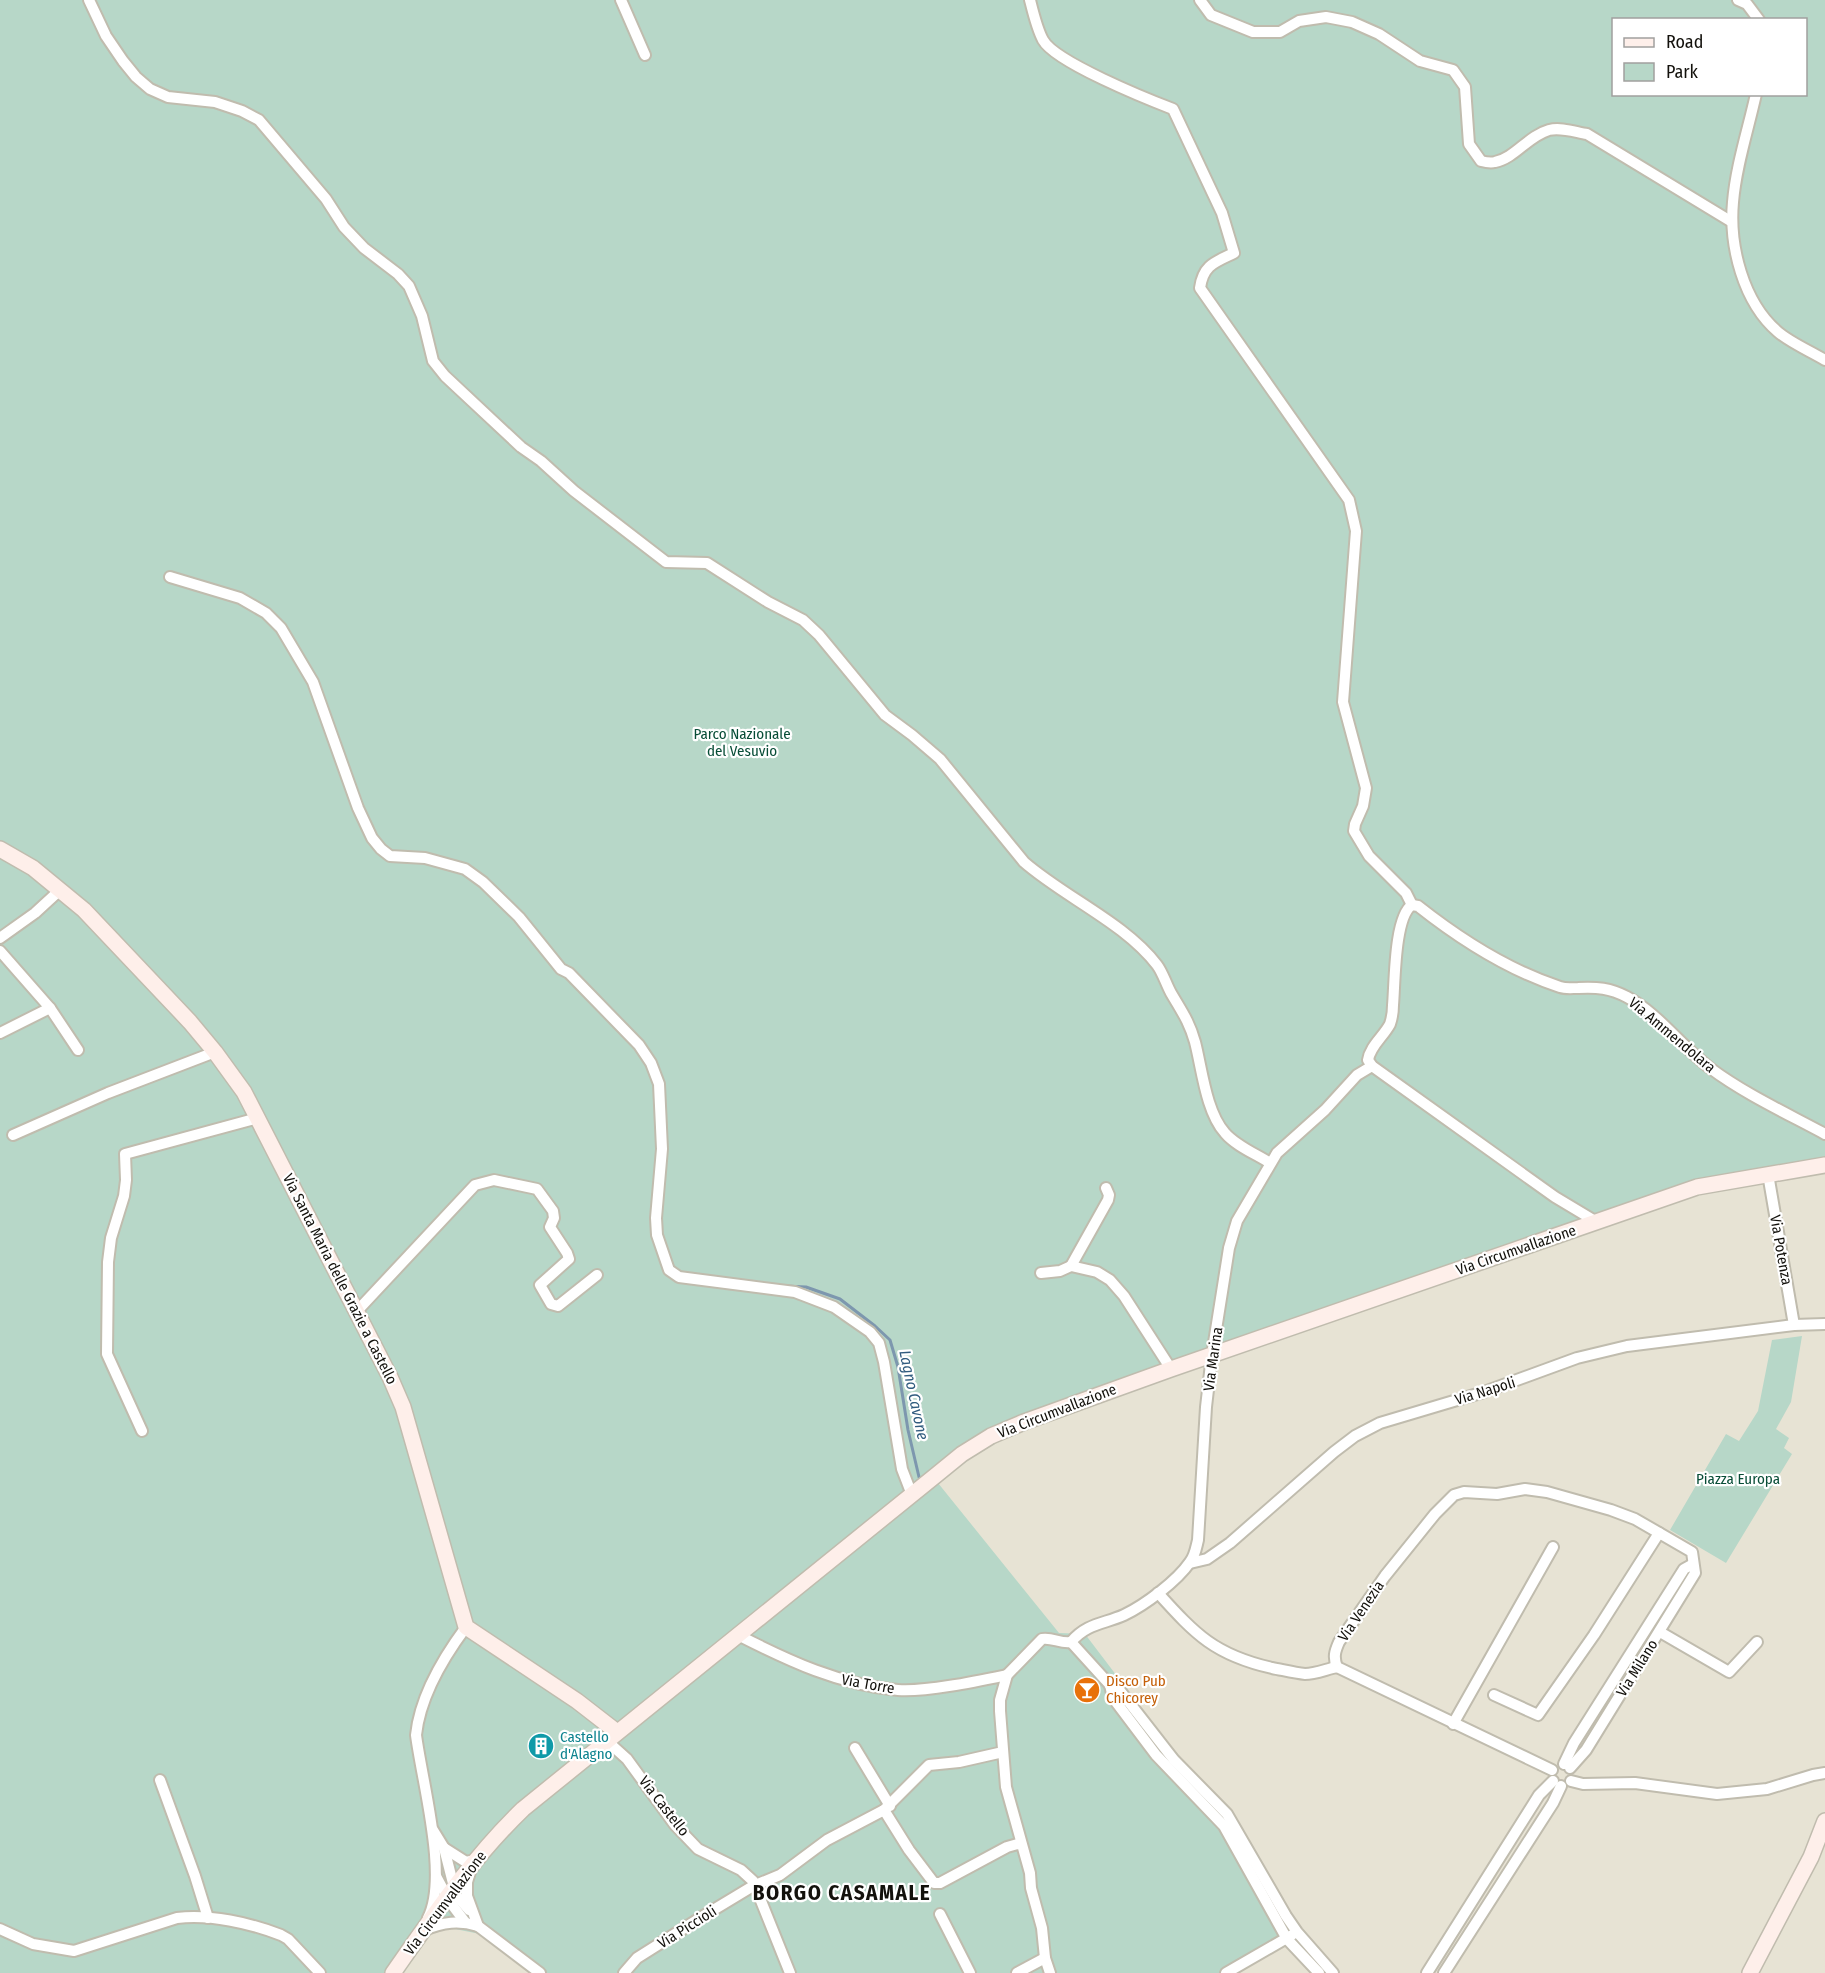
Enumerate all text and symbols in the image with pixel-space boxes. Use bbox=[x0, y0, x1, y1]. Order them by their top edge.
legend bbox=[1612, 18, 1807, 96]
text: Road bbox=[1666, 31, 1703, 53]
text: Park bbox=[1666, 61, 1699, 83]
park label: Parco Nazionale del Vesuvio bbox=[693, 725, 791, 760]
street label: Via Ammendolara bbox=[1625, 993, 1719, 1077]
street label: Via Santa Maria delle Grazie a Castello bbox=[279, 1171, 401, 1387]
street label: Via Potenza bbox=[1766, 1214, 1796, 1286]
street label: Via Circumvallazione bbox=[1454, 1221, 1578, 1279]
street label: Via Marina bbox=[1200, 1326, 1226, 1392]
water label: Lagno Cavone bbox=[895, 1348, 933, 1442]
street label: Via Napoli bbox=[1453, 1373, 1517, 1409]
street label: Via Circumvallazione bbox=[995, 1380, 1119, 1442]
park label: Piazza Europa bbox=[1696, 1470, 1780, 1488]
street label: Via Venezia bbox=[1334, 1577, 1388, 1645]
street label: Via Milano bbox=[1612, 1636, 1662, 1700]
street label: Via Torre bbox=[840, 1670, 896, 1698]
place label: Disco Pub Chicorey bbox=[1106, 1672, 1166, 1707]
bar icon: Disco Pub Chicorey bbox=[1072, 1675, 1102, 1705]
place label: Castello d'Alagno bbox=[560, 1728, 613, 1763]
building icon: Castello d'Alagno bbox=[526, 1731, 556, 1761]
street label: Via Castello bbox=[635, 1772, 693, 1840]
street label: Via Circumvallazione bbox=[400, 1847, 490, 1959]
district label: BORGO CASAMALE bbox=[753, 1880, 931, 1906]
street label: Via Piccioli bbox=[654, 1902, 720, 1952]

